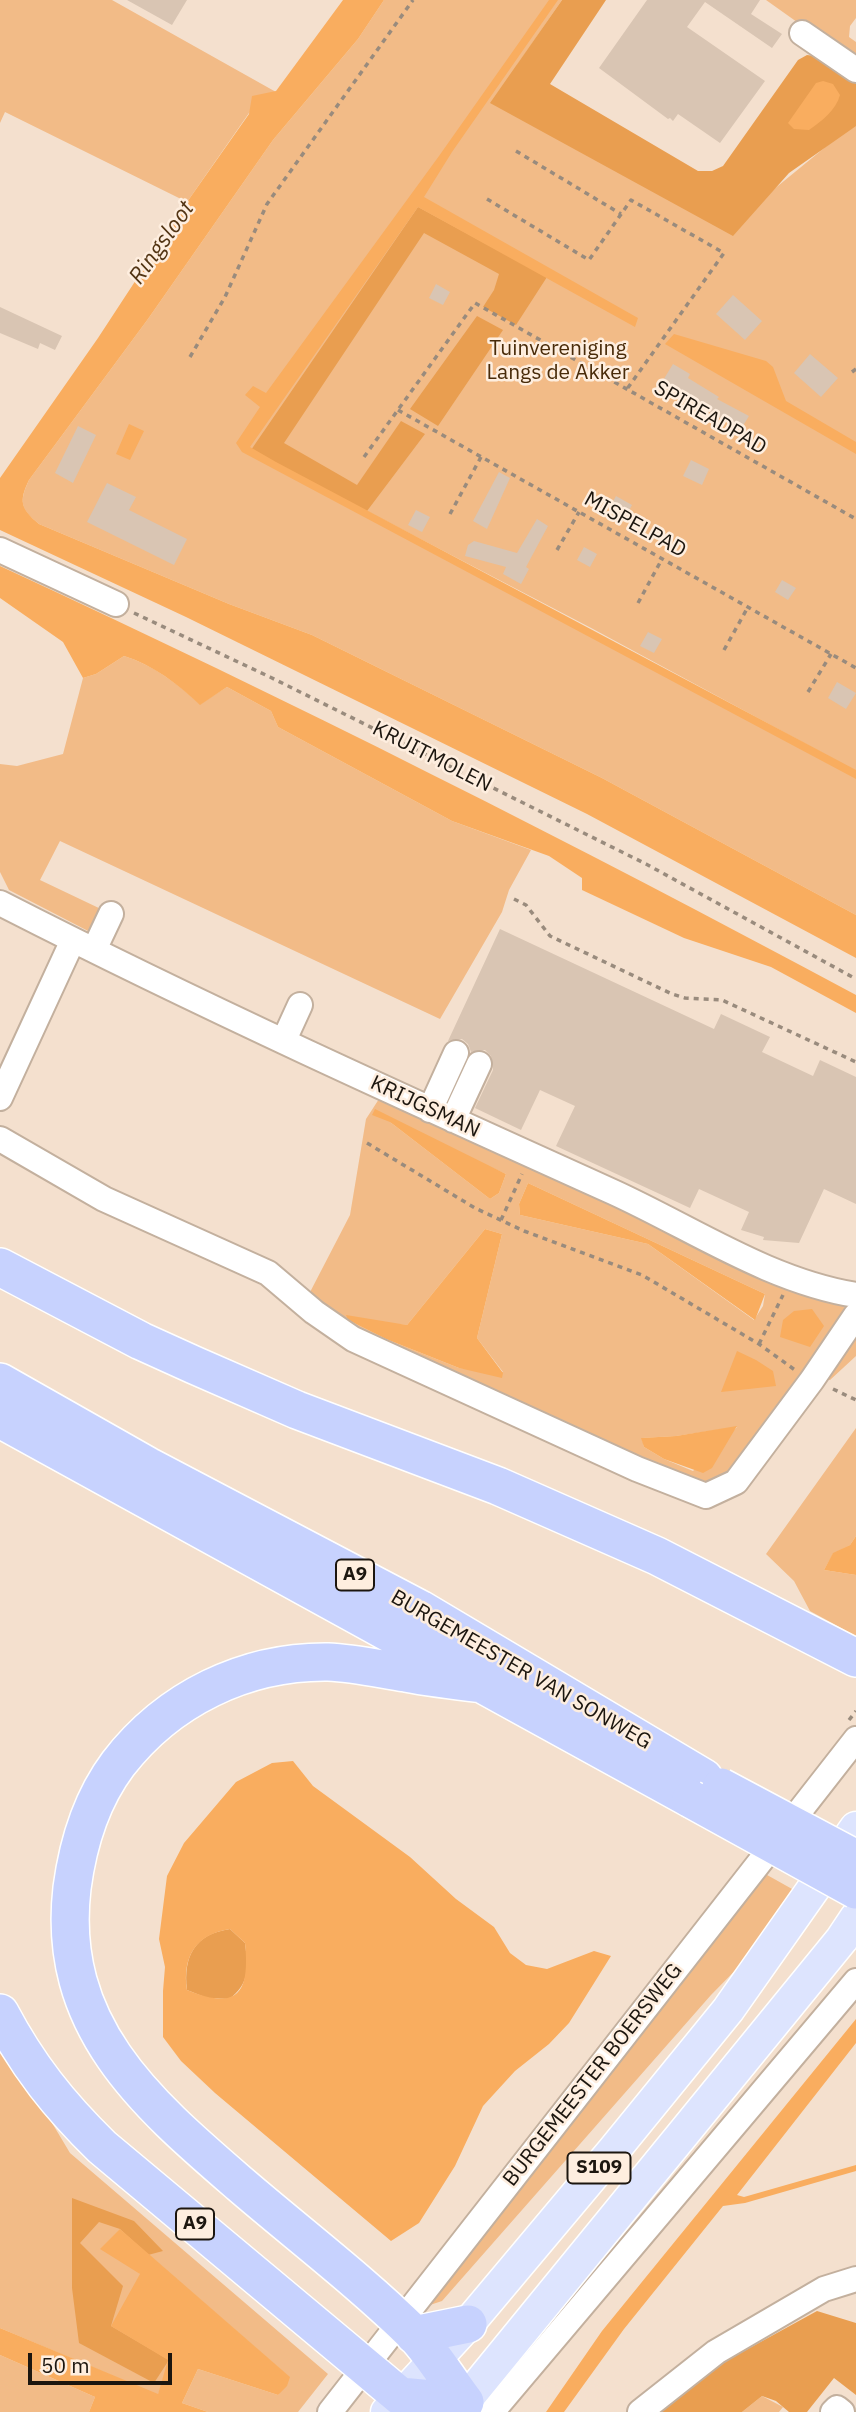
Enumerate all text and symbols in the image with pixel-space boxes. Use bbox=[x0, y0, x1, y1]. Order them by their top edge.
water label: Ringsloot bbox=[124, 196, 200, 290]
park label: Tuinvereniging Langs de Akker bbox=[486, 336, 630, 386]
street label: SPIREADPAD bbox=[649, 376, 771, 460]
street label: MISPELPAD bbox=[580, 487, 690, 563]
street label: KRUITMOLEN bbox=[368, 716, 496, 798]
street label: KRIJGSMAN bbox=[366, 1071, 484, 1143]
road number: A9 bbox=[336, 1560, 374, 1590]
street label: BURGEMEESTER VAN SONWEG bbox=[386, 1585, 656, 1755]
street label: BURGEMEESTER BOERSWEG bbox=[498, 1958, 688, 2192]
road number: S109 bbox=[568, 2152, 630, 2184]
road number: A9 bbox=[176, 2208, 214, 2240]
scale bar bbox=[32, 2338, 175, 2382]
text: 50 m bbox=[41, 2351, 90, 2379]

